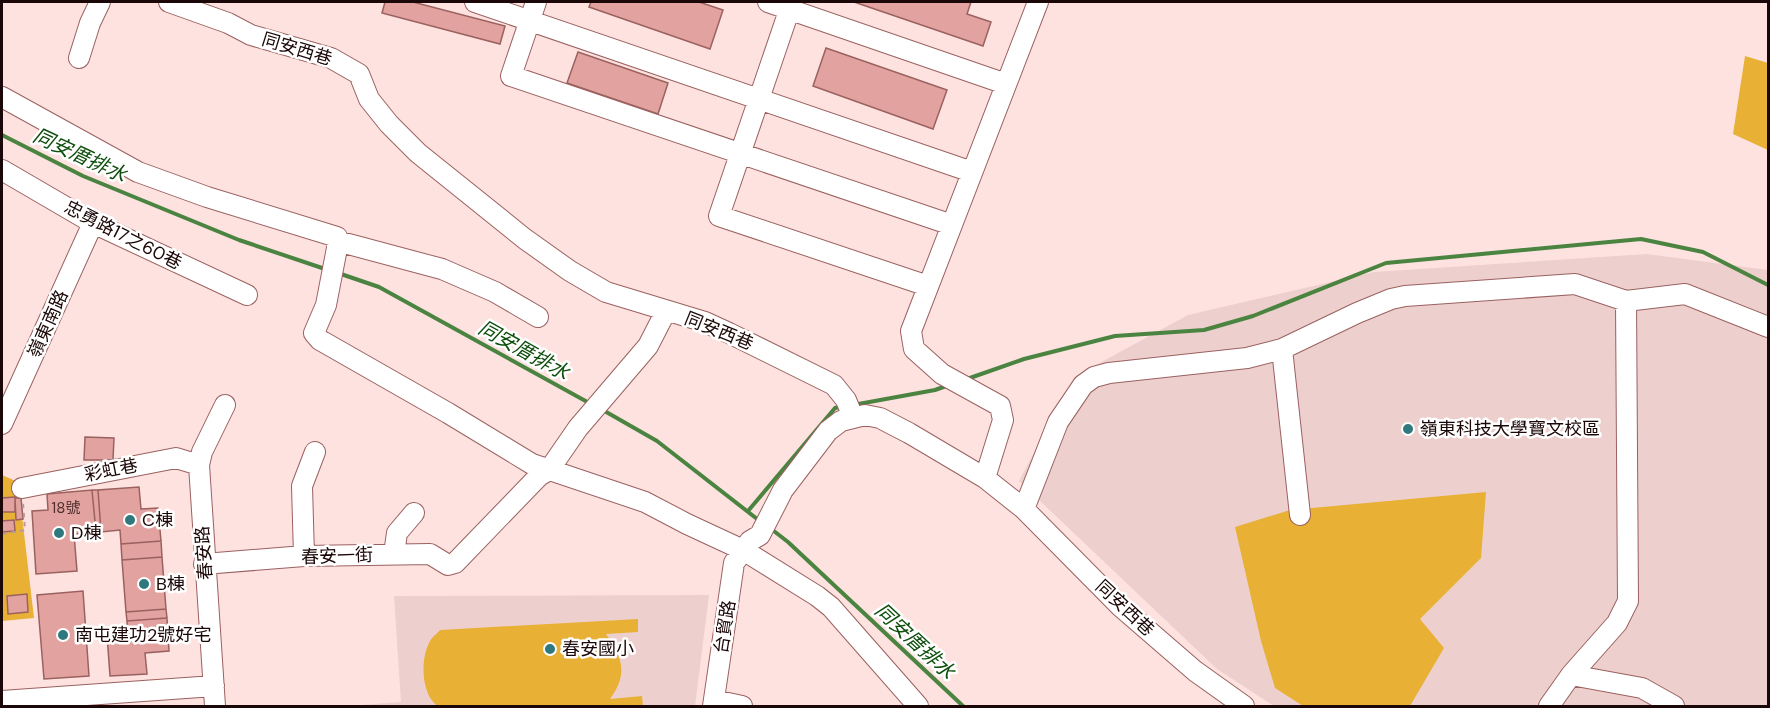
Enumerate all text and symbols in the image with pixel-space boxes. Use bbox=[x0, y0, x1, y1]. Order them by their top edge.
street label: 同安西巷 bbox=[259, 27, 335, 71]
water label: 同安厝排水 bbox=[29, 122, 132, 188]
street label: 忠勇路17之60巷 bbox=[60, 195, 186, 275]
street label: 嶺東南路 bbox=[22, 286, 74, 362]
street label: 同安西巷 bbox=[681, 306, 757, 356]
water label: 同安厝排水 bbox=[474, 314, 575, 386]
place label: 嶺東科技大學寶文校區 bbox=[1420, 417, 1600, 441]
marker: 嶺東科技大學寶文校區 bbox=[1401, 422, 1415, 436]
street label: 彩虹巷 bbox=[82, 453, 140, 487]
house number: 18號 bbox=[52, 498, 80, 518]
place label: C棟 bbox=[142, 508, 173, 532]
marker: C棟 bbox=[123, 513, 137, 527]
place label: D棟 bbox=[71, 521, 101, 545]
street label: 春安路 bbox=[190, 525, 218, 581]
marker: D棟 bbox=[52, 526, 66, 540]
street label: 春安一街 bbox=[301, 543, 373, 569]
place label: B棟 bbox=[156, 572, 185, 596]
street label: 同安西巷 bbox=[1090, 575, 1160, 641]
marker: B棟 bbox=[137, 577, 151, 591]
water label: 同安厝排水 bbox=[870, 597, 961, 685]
street label: 台貿路 bbox=[709, 598, 741, 656]
place label: 南屯建功2號好宅 bbox=[75, 623, 211, 647]
marker: 南屯建功2號好宅 bbox=[56, 628, 70, 642]
place label: 春安國小 bbox=[562, 637, 634, 661]
marker: 春安國小 bbox=[543, 642, 557, 656]

